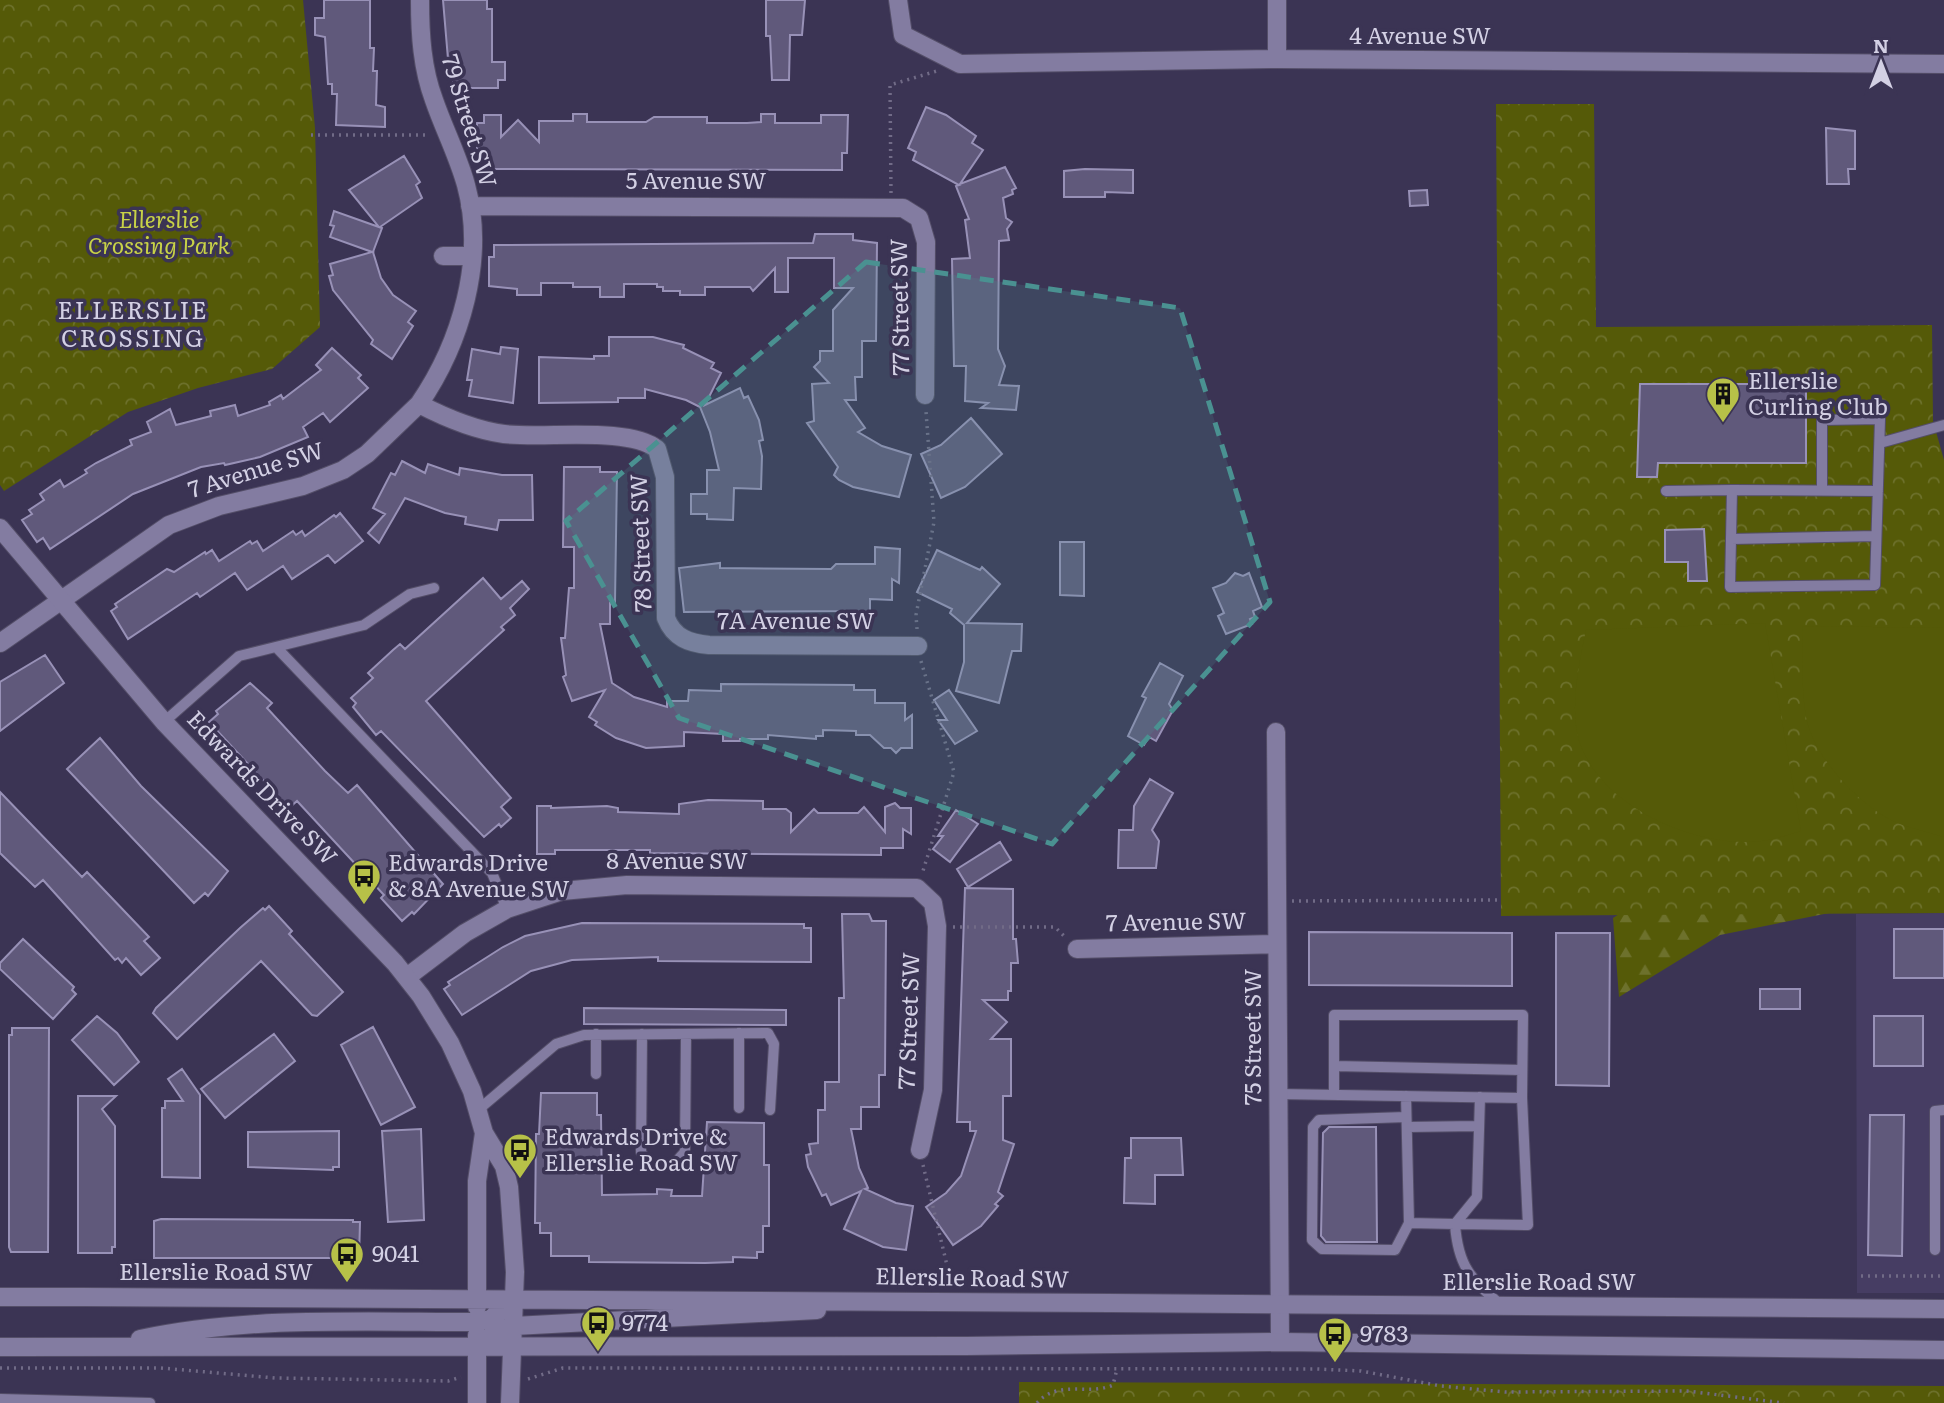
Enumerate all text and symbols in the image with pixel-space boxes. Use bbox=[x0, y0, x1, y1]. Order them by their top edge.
street label: 4 Avenue SW bbox=[1349, 17, 1491, 51]
north arrow bbox=[1846, 28, 1916, 98]
text: N bbox=[1873, 31, 1889, 59]
street label: 79 Street SW bbox=[435, 50, 507, 191]
street label: 5 Avenue SW bbox=[626, 162, 766, 196]
park label: Ellerslie Crossing Park bbox=[88, 201, 231, 261]
street label: 77 Street SW bbox=[880, 238, 916, 376]
district label: ELLERSLIE CROSSING bbox=[57, 291, 209, 354]
place label: Ellerslie Curling Club bbox=[1748, 362, 1888, 422]
building icon: Ellerslie Curling Club bbox=[1704, 375, 1742, 424]
street label: 7 Avenue SW bbox=[183, 431, 328, 505]
street label: 78 Street SW bbox=[620, 473, 658, 613]
street label: 7A Avenue SW bbox=[717, 602, 875, 636]
street label: Edwards Drive SW bbox=[180, 702, 346, 872]
street label: 8 Avenue SW bbox=[606, 842, 748, 876]
place label: Edwards Drive & 8A Avenue SW bbox=[388, 844, 570, 904]
bus stop icon: Edwards Drive & 8A Avenue SW bbox=[345, 857, 383, 906]
street label: 7 Avenue SW bbox=[1105, 902, 1246, 938]
street label: 77 Street SW bbox=[888, 952, 926, 1090]
street label: 75 Street SW bbox=[1234, 969, 1268, 1105]
place label: Edwards Drive & Ellerslie Road SW bbox=[544, 1118, 738, 1178]
bus stop icon: Edwards Drive & Ellerslie Road SW bbox=[501, 1131, 539, 1180]
bus stop icon: 9041 bbox=[328, 1235, 366, 1284]
place label: 9041 bbox=[372, 1235, 419, 1269]
street label: Ellerslie Road SW bbox=[119, 1253, 313, 1287]
street label: Ellerslie Road SW bbox=[875, 1257, 1069, 1295]
street label: Ellerslie Road SW bbox=[1442, 1263, 1636, 1297]
bus stop icon: 9774 bbox=[579, 1304, 617, 1353]
place label: 9774 bbox=[622, 1304, 669, 1338]
bus stop icon: 9783 bbox=[1316, 1315, 1354, 1364]
place label: 9783 bbox=[1360, 1315, 1409, 1349]

